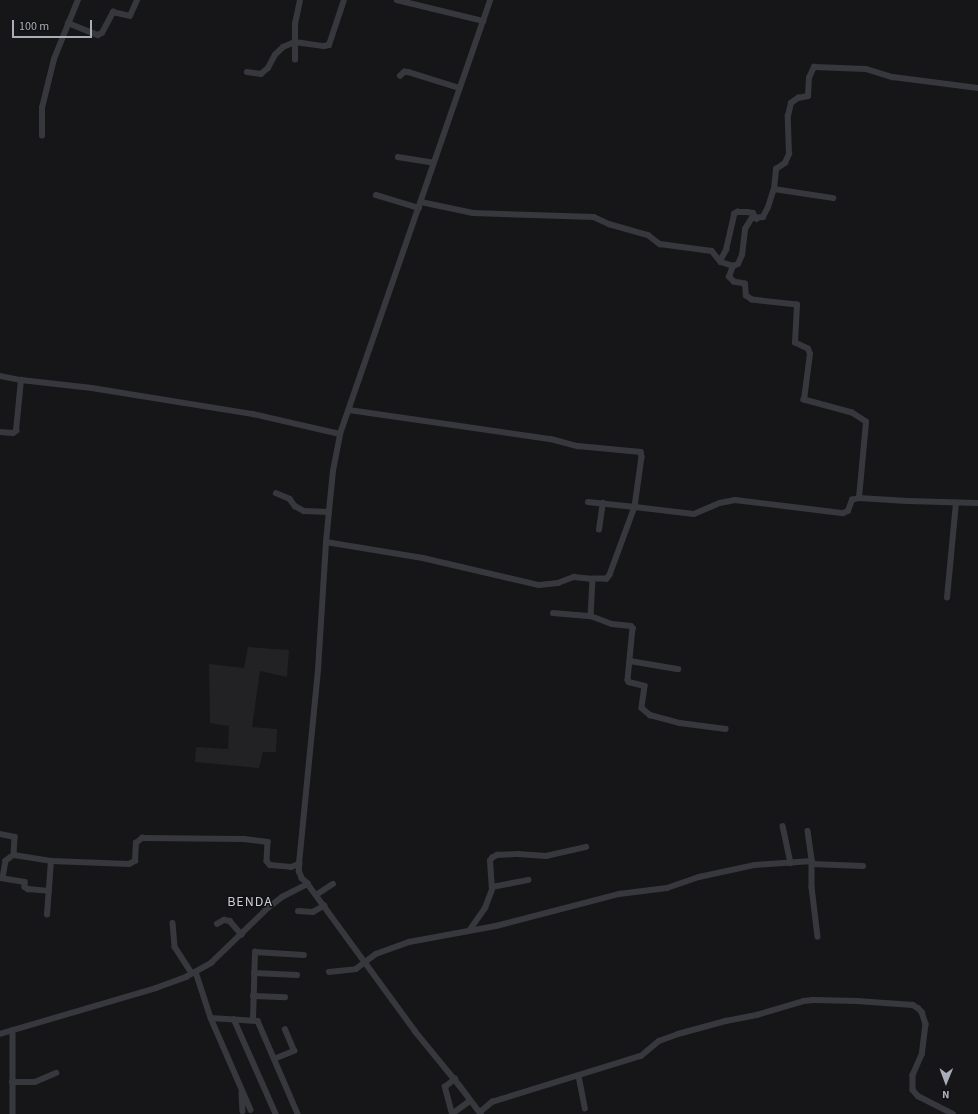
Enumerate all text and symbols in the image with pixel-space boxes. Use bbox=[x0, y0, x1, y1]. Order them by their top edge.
scale bar bbox=[14, 12, 94, 38]
text: 100 m bbox=[19, 18, 49, 35]
district label: BENDA bbox=[227, 894, 273, 910]
north arrow bbox=[926, 1062, 966, 1102]
text: N bbox=[942, 1087, 950, 1102]

